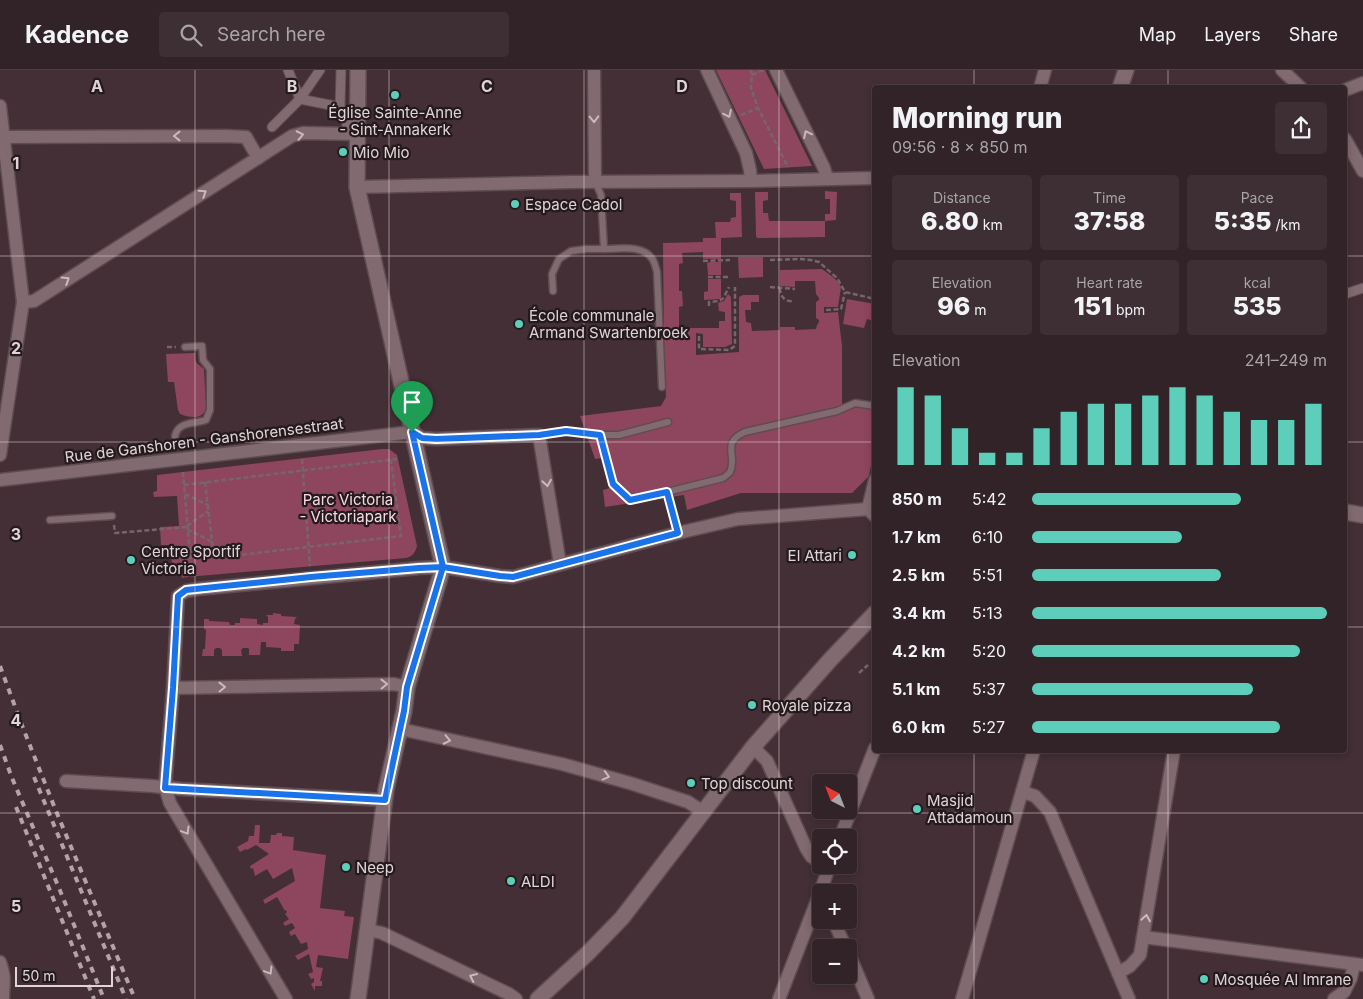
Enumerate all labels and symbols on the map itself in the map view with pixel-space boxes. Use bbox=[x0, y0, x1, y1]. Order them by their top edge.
text: A bbox=[91, 76, 103, 96]
text: B bbox=[287, 76, 297, 96]
text: C bbox=[481, 76, 493, 96]
text: D bbox=[676, 76, 688, 96]
marker: Église Sainte-Anne - Sint-Annakerk bbox=[389, 89, 401, 101]
place label: Église Sainte-Anne - Sint-Annakerk bbox=[328, 103, 462, 139]
one-way arrow bbox=[721, 109, 732, 118]
one-way arrow bbox=[589, 115, 600, 123]
one-way arrow bbox=[295, 130, 304, 140]
one-way arrow bbox=[803, 130, 814, 139]
one-way arrow bbox=[173, 131, 181, 141]
place label: Mio Mio bbox=[353, 143, 410, 162]
marker: Mio Mio bbox=[337, 146, 349, 158]
text: 1 bbox=[13, 153, 19, 173]
one-way arrow bbox=[198, 190, 207, 200]
place label: Espace Cadol bbox=[525, 195, 622, 214]
marker: Espace Cadol bbox=[509, 198, 521, 210]
one-way arrow bbox=[60, 277, 69, 287]
place label: École communale Armand Swartenbroek bbox=[529, 306, 689, 342]
marker: École communale Armand Swartenbroek bbox=[513, 318, 525, 330]
text: 2 bbox=[11, 338, 21, 358]
pin bbox=[391, 381, 433, 432]
street label: Rue de Ganshoren - Ganshorensestraat bbox=[64, 413, 344, 467]
one-way arrow bbox=[541, 479, 551, 487]
park label: Parc Victoria - Victoriapark bbox=[299, 490, 397, 526]
text: 3 bbox=[11, 524, 21, 544]
place label: Centre Sportif Victoria bbox=[141, 542, 241, 578]
place label: El Attari bbox=[788, 546, 842, 565]
marker: El Attari bbox=[846, 549, 858, 561]
marker: Centre Sportif Victoria bbox=[125, 554, 137, 566]
one-way arrow bbox=[380, 679, 388, 689]
one-way arrow bbox=[218, 682, 226, 692]
place label: Royale pizza bbox=[762, 696, 851, 715]
marker: Royale pizza bbox=[746, 699, 758, 711]
text: 4 bbox=[11, 710, 22, 730]
one-way arrow bbox=[443, 734, 452, 744]
one-way arrow bbox=[601, 771, 609, 781]
place label: Top discount bbox=[701, 774, 793, 793]
north arrow bbox=[812, 774, 858, 819]
marker: Top discount bbox=[685, 777, 697, 789]
place label: Masjid Attadamoun bbox=[927, 791, 1012, 827]
marker: Masjid Attadamoun bbox=[911, 803, 923, 815]
one-way arrow bbox=[180, 825, 190, 834]
place label: Neep bbox=[356, 858, 394, 877]
marker: Neep bbox=[340, 861, 352, 873]
place label: ALDI bbox=[521, 872, 555, 891]
marker: ALDI bbox=[505, 875, 517, 887]
text: 5 bbox=[11, 896, 21, 916]
one-way arrow bbox=[1141, 914, 1151, 922]
scale bar bbox=[15, 964, 112, 987]
one-way arrow bbox=[263, 965, 273, 974]
place label: Mosquée Al Imrane bbox=[1214, 970, 1351, 989]
one-way arrow bbox=[469, 972, 478, 983]
marker: Mosquée Al Imrane bbox=[1198, 973, 1210, 985]

